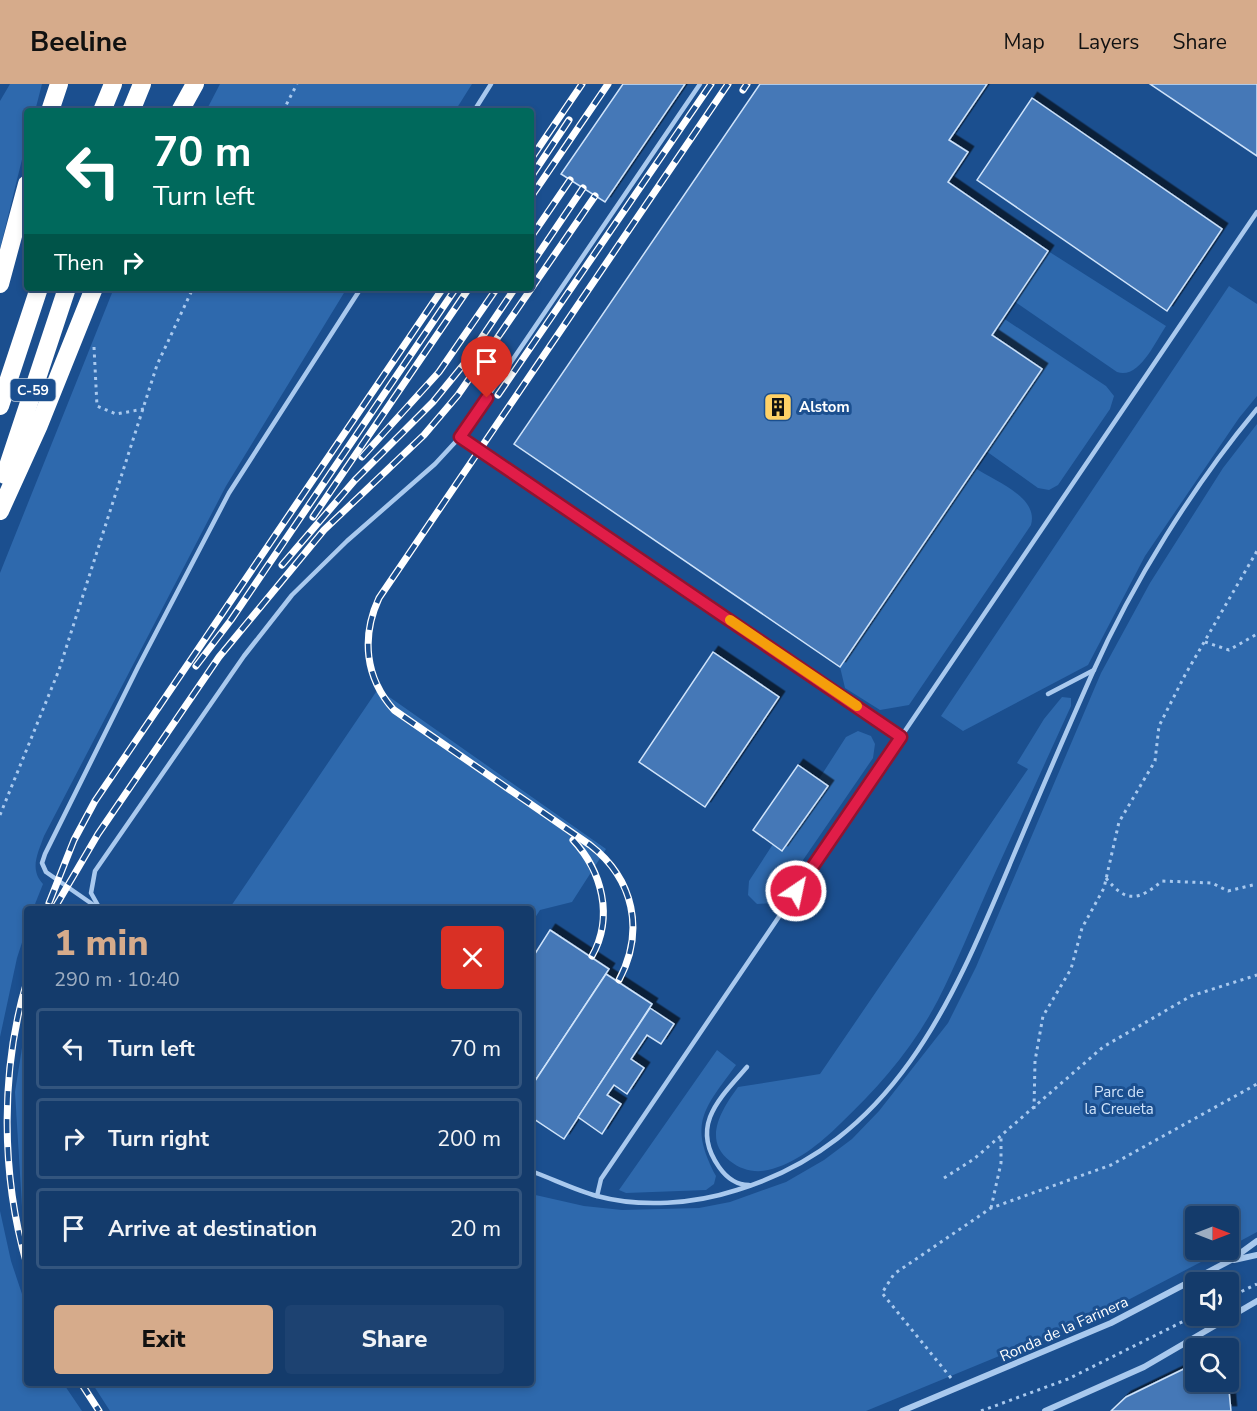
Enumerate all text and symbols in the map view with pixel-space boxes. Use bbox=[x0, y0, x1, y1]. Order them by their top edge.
text: Beeline bbox=[30, 23, 127, 61]
text: Map bbox=[1003, 28, 1045, 56]
text: Layers bbox=[1078, 28, 1139, 56]
text: Share bbox=[1172, 28, 1227, 56]
text: 70 m bbox=[153, 124, 252, 181]
icon: left bbox=[54, 132, 132, 210]
text: Turn left bbox=[153, 178, 254, 215]
icon: right bbox=[116, 246, 149, 279]
text: Then bbox=[54, 248, 104, 278]
pin bbox=[461, 336, 512, 398]
icon: arrive bbox=[470, 345, 503, 378]
road number: C-59 bbox=[10, 379, 56, 401]
building icon: Alstom bbox=[762, 391, 794, 423]
place label: Alstom bbox=[799, 397, 850, 417]
position arrow bbox=[764, 859, 828, 923]
text: 1 min bbox=[54, 919, 149, 968]
button: close bbox=[441, 926, 504, 989]
text: 290 m · 10:40 bbox=[54, 966, 180, 993]
icon: left bbox=[57, 1032, 90, 1065]
text: Turn left bbox=[108, 1034, 195, 1064]
text: 70 m bbox=[450, 1034, 501, 1064]
park label: Parc de la Creueta bbox=[1084, 1082, 1154, 1119]
icon: right bbox=[57, 1122, 90, 1155]
text: Turn right bbox=[108, 1124, 209, 1154]
text: 200 m bbox=[437, 1124, 501, 1154]
north arrow bbox=[1185, 1206, 1239, 1260]
map controls bbox=[1185, 1206, 1239, 1392]
icon: arrive bbox=[57, 1212, 90, 1245]
text: Arrive at destination bbox=[108, 1214, 317, 1244]
text: 20 m bbox=[450, 1214, 501, 1244]
button: sound bbox=[1185, 1272, 1239, 1326]
street label: Ronda de la Farinera bbox=[997, 1292, 1131, 1366]
button: Exit bbox=[54, 1305, 273, 1374]
button: Share bbox=[285, 1305, 504, 1374]
button: search bbox=[1185, 1338, 1239, 1392]

